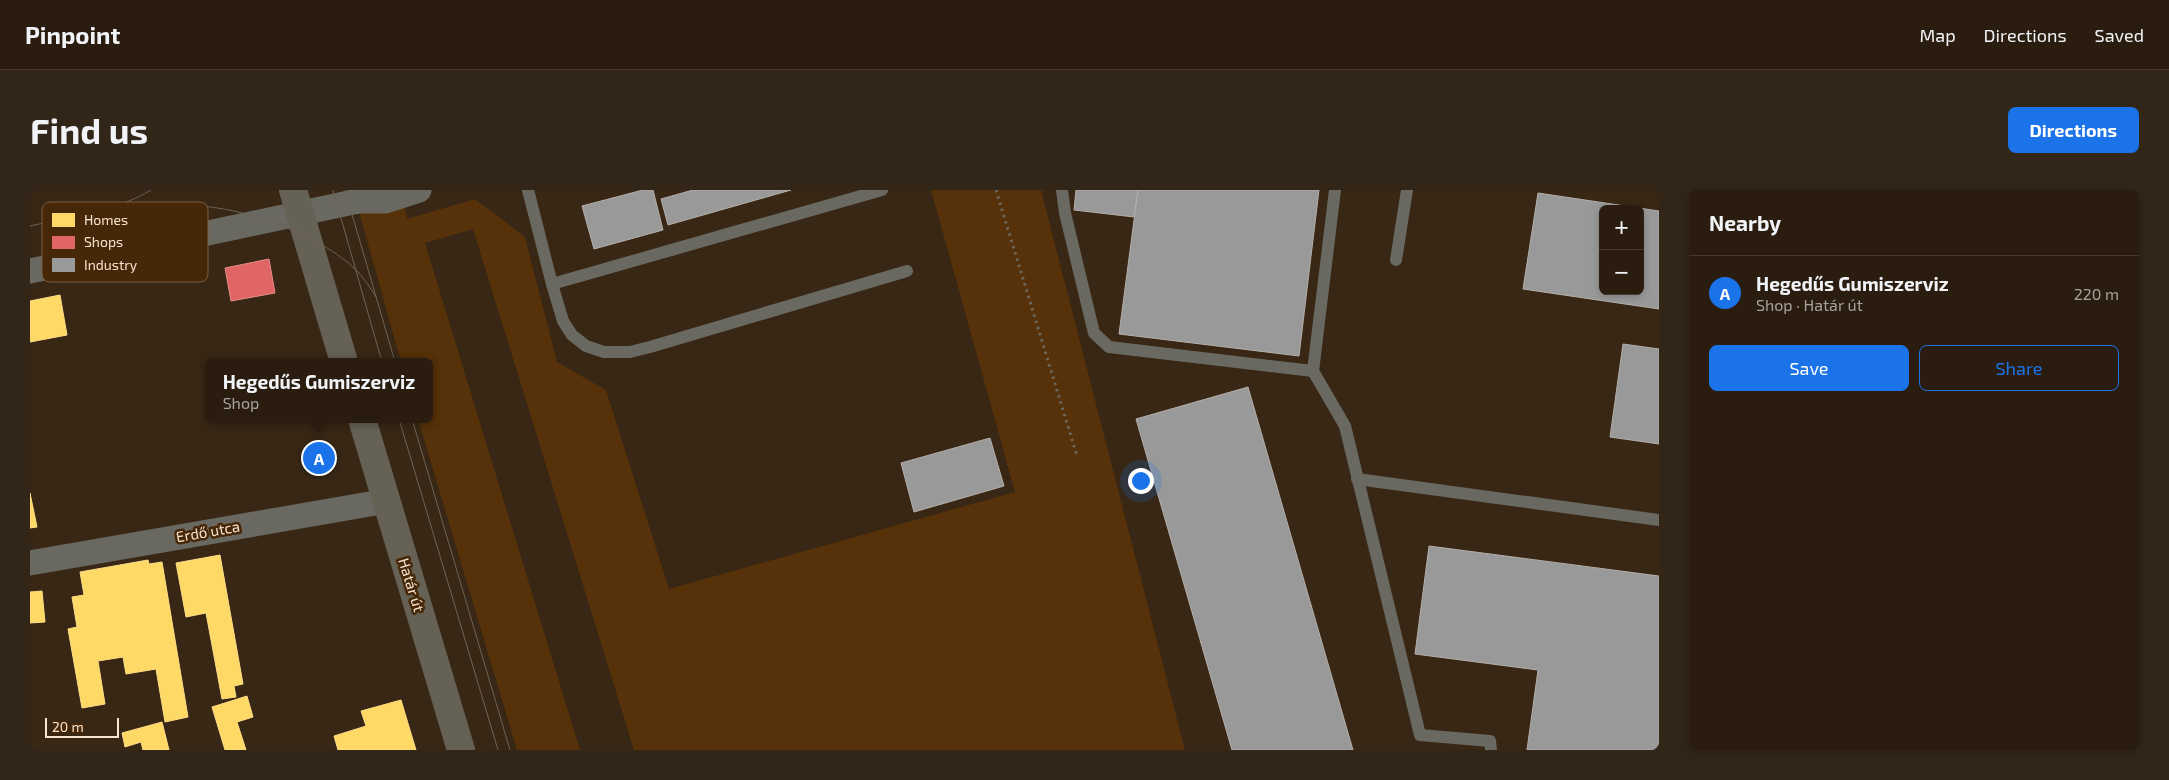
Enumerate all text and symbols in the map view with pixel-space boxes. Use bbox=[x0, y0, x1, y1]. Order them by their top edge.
text: Pinpoint bbox=[25, 20, 120, 49]
text: Map bbox=[1919, 24, 1956, 46]
text: Directions bbox=[1984, 24, 2067, 46]
text: Saved bbox=[2095, 24, 2144, 46]
button: Directions bbox=[2008, 107, 2139, 153]
text: Find us bbox=[30, 109, 148, 151]
legend bbox=[42, 202, 208, 282]
map controls bbox=[1599, 205, 1644, 295]
button: + bbox=[1599, 205, 1644, 250]
text: Nearby bbox=[1709, 210, 1781, 235]
text: Homes bbox=[84, 211, 128, 228]
text: Shops bbox=[84, 233, 123, 250]
button: − bbox=[1599, 250, 1644, 295]
text: Industry bbox=[84, 256, 138, 273]
text: Hegedűs Gumiszerviz bbox=[1756, 272, 1949, 295]
text: A bbox=[1720, 284, 1730, 303]
text: 220 m bbox=[2074, 284, 2119, 303]
text: Shop · Határ út bbox=[1756, 295, 1863, 314]
button: Save bbox=[1709, 345, 1909, 391]
button: Share bbox=[1919, 345, 2119, 391]
popup bbox=[205, 358, 433, 423]
text: Hegedűs Gumiszerviz bbox=[223, 370, 415, 393]
text: Shop bbox=[223, 393, 259, 412]
pin: A bbox=[303, 439, 335, 477]
your location bbox=[1128, 468, 1154, 494]
street label: Erdő utca bbox=[174, 517, 241, 545]
street label: Határ út bbox=[395, 556, 429, 614]
scale bar bbox=[45, 715, 119, 738]
text: 20 m bbox=[52, 718, 84, 735]

